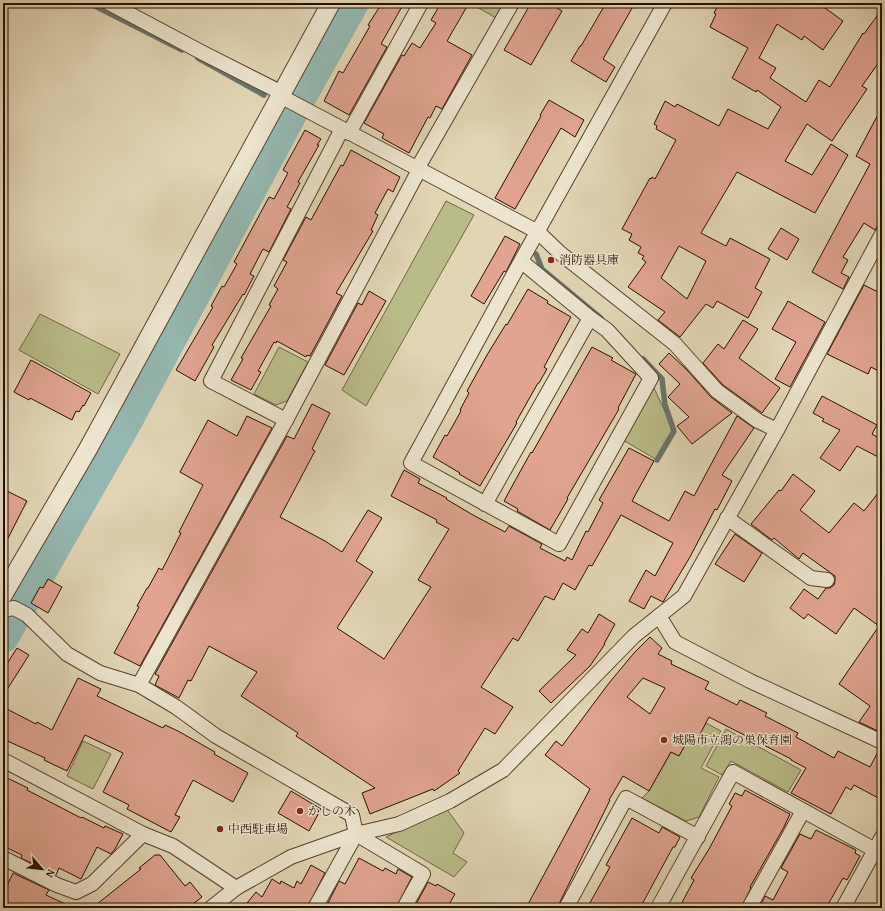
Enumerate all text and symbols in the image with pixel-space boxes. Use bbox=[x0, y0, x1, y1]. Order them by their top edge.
place label: 消防器具庫 bbox=[559, 251, 619, 268]
marker: 消防器具庫 bbox=[546, 255, 556, 265]
place label: 城陽市立鴻の巣保育園 bbox=[672, 731, 792, 748]
marker: 城陽市立鴻の巣保育園 bbox=[659, 735, 669, 745]
place label: かしの木 bbox=[308, 802, 356, 819]
marker: かしの木 bbox=[295, 806, 305, 816]
place label: 中西駐車場 bbox=[228, 820, 288, 837]
marker: 中西駐車場 bbox=[215, 824, 225, 834]
north arrow bbox=[22, 849, 62, 889]
text: N bbox=[42, 867, 60, 881]

